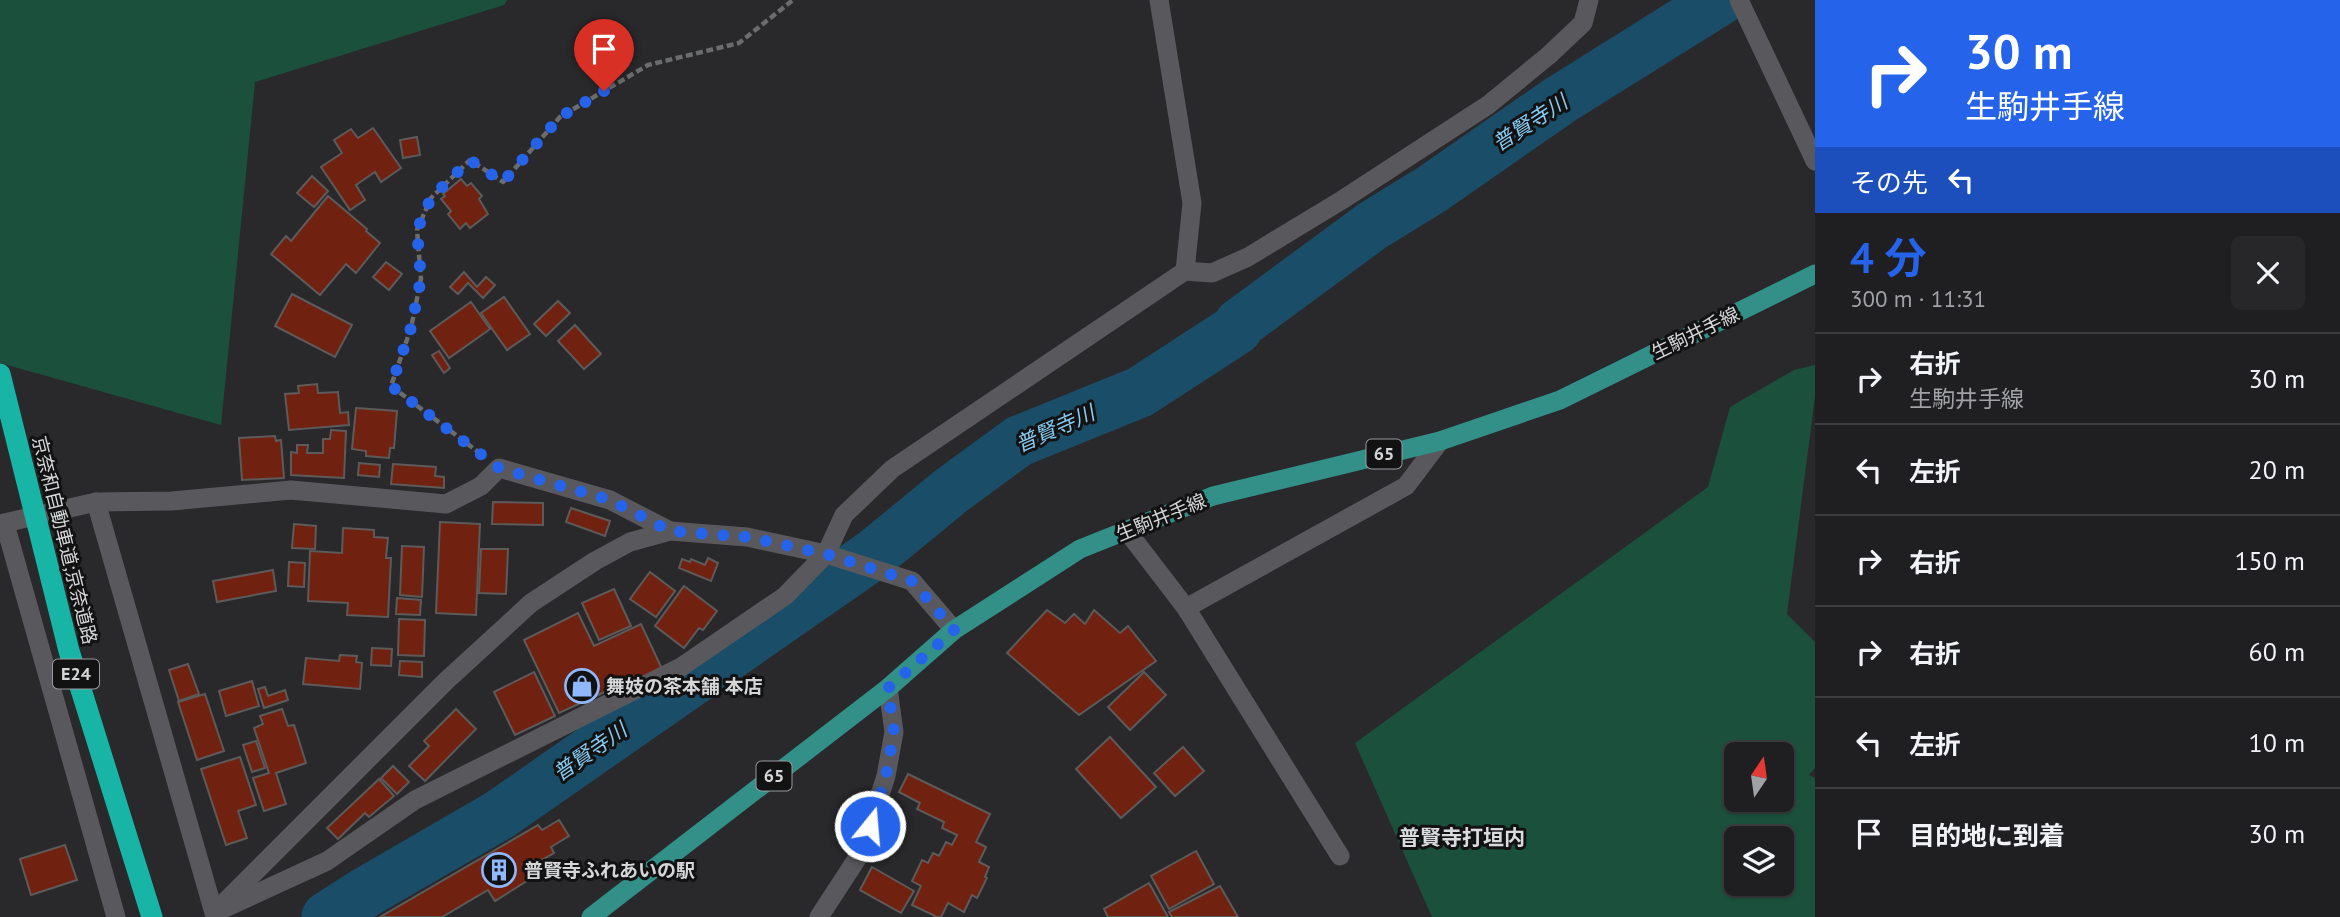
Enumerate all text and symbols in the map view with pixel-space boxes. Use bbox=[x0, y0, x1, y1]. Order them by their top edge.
pin bbox=[574, 19, 634, 91]
text: 30 m bbox=[1965, 19, 2072, 83]
icon: right bbox=[1850, 28, 1941, 119]
icon: arrive bbox=[585, 30, 623, 68]
text: 生駒井手線 bbox=[1965, 85, 2125, 127]
water label: 普賢寺川 bbox=[1487, 87, 1574, 157]
icon: left bbox=[1942, 161, 1980, 199]
text: その先 bbox=[1850, 166, 1928, 199]
text: 4 分 bbox=[1850, 230, 1926, 285]
button: close bbox=[2231, 236, 2305, 310]
text: 300 m · 11:31 bbox=[1850, 284, 1986, 313]
street label: 生駒井手線 bbox=[1647, 301, 1743, 365]
text: 右折 bbox=[1909, 347, 1961, 380]
icon: right bbox=[1850, 360, 1888, 398]
text: 30 m bbox=[2249, 362, 2305, 395]
text: 生駒井手線 bbox=[1909, 384, 2024, 413]
water label: 普賢寺川 bbox=[1011, 398, 1100, 458]
street label: 京奈和自動車道;京奈道路 bbox=[27, 433, 103, 647]
road number: 65 bbox=[1366, 440, 1402, 468]
icon: left bbox=[1850, 451, 1888, 489]
text: 20 m bbox=[2249, 453, 2305, 486]
text: 左折 bbox=[1909, 455, 1961, 488]
street label: 生駒井手線 bbox=[1112, 488, 1210, 546]
icon: right bbox=[1850, 542, 1888, 580]
text: 150 m bbox=[2234, 544, 2305, 577]
text: 右折 bbox=[1909, 546, 1961, 579]
icon: right bbox=[1850, 633, 1888, 671]
text: 60 m bbox=[2249, 635, 2305, 668]
text: 右折 bbox=[1909, 637, 1961, 670]
road number: E24 bbox=[53, 660, 99, 688]
shop icon: 舞妓の茶本舗 本店 bbox=[563, 667, 601, 705]
place label: 舞妓の茶本舗 本店 bbox=[606, 674, 763, 698]
water label: 普賢寺川 bbox=[548, 715, 633, 787]
icon: left bbox=[1850, 724, 1888, 762]
text: 10 m bbox=[2249, 726, 2305, 759]
text: 左折 bbox=[1909, 728, 1961, 761]
north arrow bbox=[1724, 742, 1794, 812]
map controls bbox=[1724, 742, 1794, 896]
road number: 65 bbox=[756, 762, 792, 790]
position arrow bbox=[833, 789, 907, 863]
icon: arrive bbox=[1850, 815, 1888, 853]
text: 30 m bbox=[2249, 817, 2305, 850]
text: 目的地に到着 bbox=[1909, 819, 2065, 852]
district label: 普賢寺打垣内 bbox=[1399, 824, 1525, 851]
button: layers bbox=[1724, 826, 1794, 896]
building icon: 普賢寺ふれあいの駅 bbox=[480, 851, 518, 889]
place label: 普賢寺ふれあいの駅 bbox=[524, 858, 695, 882]

